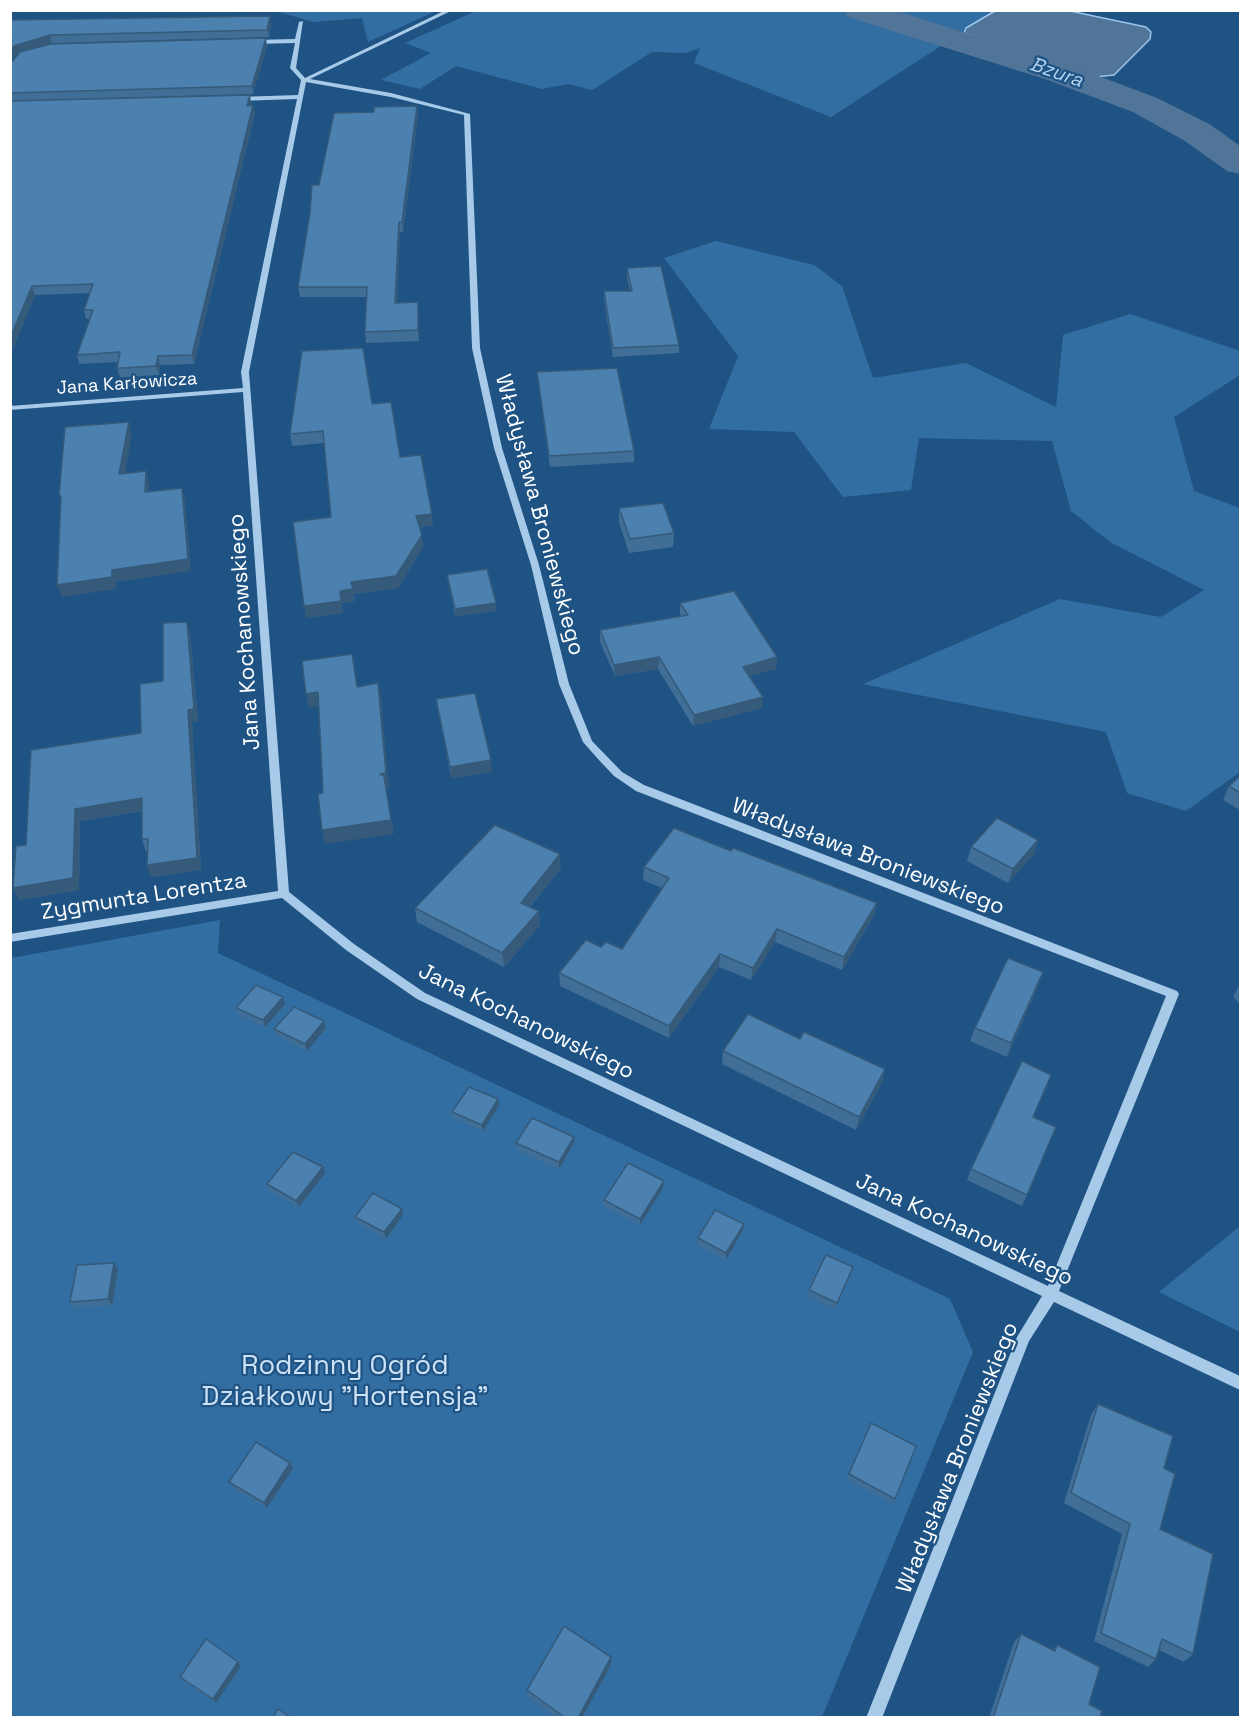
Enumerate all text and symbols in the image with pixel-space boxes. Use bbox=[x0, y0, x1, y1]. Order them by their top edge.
water label: Bzura bbox=[1026, 53, 1086, 93]
street label: Jana Karłowicza bbox=[56, 368, 198, 400]
street label: Władysława Broniewskiego bbox=[489, 372, 589, 658]
street label: Jana Kochanowskiego bbox=[224, 513, 266, 751]
street label: Władysława Broniewskiego bbox=[728, 793, 1008, 921]
street label: Zygmunta Lorentza bbox=[39, 868, 249, 926]
street label: Jana Kochanowskiego bbox=[414, 958, 638, 1086]
street label: Jana Kochanowskiego bbox=[851, 1168, 1077, 1292]
street label: Władysława Broniewskiego bbox=[891, 1319, 1025, 1597]
park label: Rodzinny Ogród Działkowy "Hortensja" bbox=[202, 1351, 488, 1414]

